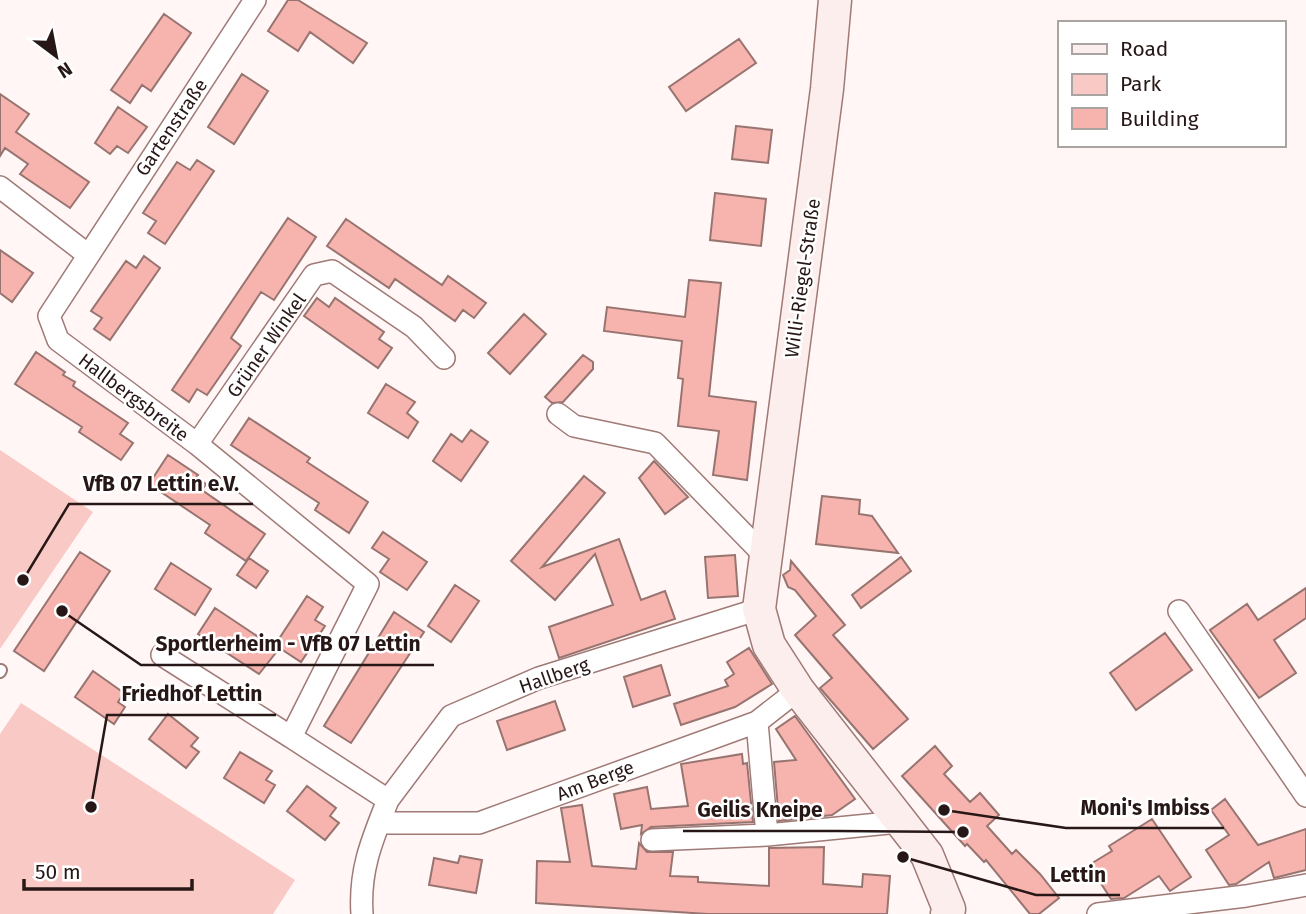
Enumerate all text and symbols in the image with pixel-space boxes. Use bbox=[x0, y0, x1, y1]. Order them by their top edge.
north arrow bbox=[21, 21, 91, 91]
legend bbox=[1058, 21, 1285, 147]
text: Road bbox=[1120, 36, 1168, 62]
text: N bbox=[53, 57, 76, 83]
text: Park bbox=[1120, 71, 1162, 97]
street label: Gartenstraße bbox=[131, 74, 212, 180]
text: Building bbox=[1120, 106, 1199, 132]
street label: Willi-Riegel-Straße bbox=[780, 197, 825, 359]
street label: Grüner Winkel bbox=[222, 288, 311, 402]
street label: Hallbergsbreite bbox=[74, 348, 193, 446]
callout: VfB 07 Lettin e.V. bbox=[69, 462, 253, 504]
text: VfB 07 Lettin e.V. bbox=[82, 471, 239, 497]
callout: Sportlerheim - VfB 07 Lettin bbox=[141, 623, 434, 665]
text: Sportlerheim - VfB 07 Lettin bbox=[155, 631, 421, 657]
street label: Hallberg bbox=[516, 653, 592, 698]
callout: Friedhof Lettin bbox=[107, 673, 276, 715]
text: Friedhof Lettin bbox=[122, 681, 262, 707]
street label: Am Berge bbox=[553, 755, 637, 806]
callout: Moni's Imbiss bbox=[1066, 786, 1224, 828]
callout: Geilis Kneipe bbox=[683, 789, 837, 831]
text: Moni's Imbiss bbox=[1080, 795, 1210, 821]
text: Geilis Kneipe bbox=[697, 797, 823, 823]
scale bar bbox=[24, 848, 192, 892]
callout: Lettin bbox=[1036, 853, 1120, 895]
text: 50 m bbox=[35, 859, 81, 885]
text: Lettin bbox=[1050, 862, 1106, 888]

